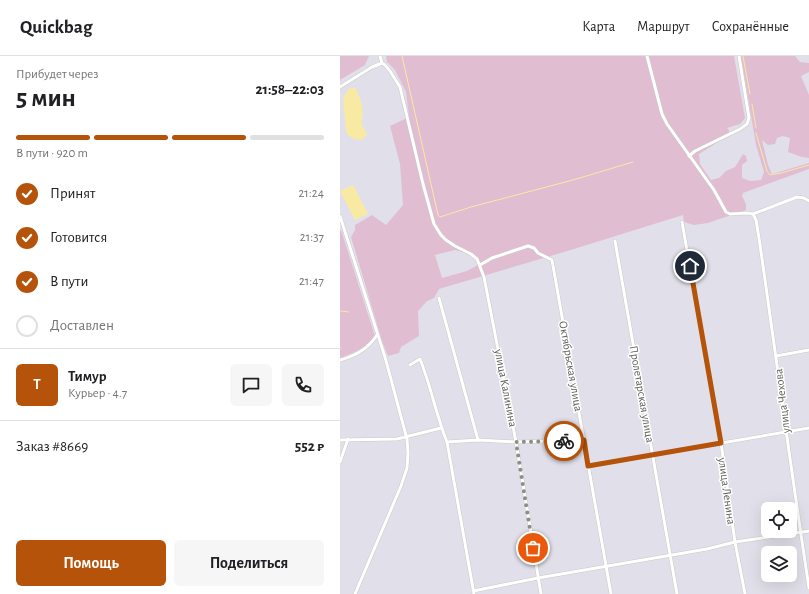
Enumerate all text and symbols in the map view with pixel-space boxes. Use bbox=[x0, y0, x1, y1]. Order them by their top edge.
text: Quickbag bbox=[20, 18, 92, 37]
text: Карта bbox=[582, 20, 615, 34]
text: Маршрут bbox=[637, 20, 690, 34]
text: Сохранённые bbox=[712, 20, 789, 34]
text: Прибудет через bbox=[16, 68, 98, 81]
text: 21:58–22:03 bbox=[255, 82, 324, 97]
text: 5 мин bbox=[16, 85, 76, 111]
text: В пути · 920 m bbox=[16, 147, 88, 160]
icon: check bbox=[16, 183, 38, 205]
text: Принят bbox=[50, 186, 95, 201]
text: 21:24 bbox=[298, 187, 324, 200]
icon: check bbox=[16, 227, 38, 249]
text: Готовится bbox=[50, 230, 107, 245]
text: 21:37 bbox=[300, 231, 324, 244]
pin bbox=[673, 249, 707, 283]
icon: home bbox=[679, 255, 701, 277]
icon: check bbox=[16, 271, 38, 293]
text: В пути bbox=[50, 274, 88, 289]
text: 21:47 bbox=[299, 275, 324, 288]
text: Доставлен bbox=[50, 318, 114, 333]
street label: Октябрьская улица bbox=[556, 320, 585, 413]
street label: Пролетарская улица bbox=[627, 345, 657, 444]
street label: улица Калинина bbox=[491, 347, 520, 429]
button: chat bbox=[230, 364, 272, 406]
button: phone bbox=[282, 364, 324, 406]
street label: улица Чехова bbox=[772, 368, 793, 435]
text: Тимур bbox=[68, 369, 107, 384]
text: Т bbox=[33, 377, 41, 392]
text: Курьер · 4.7 bbox=[68, 387, 127, 400]
courier bbox=[544, 421, 584, 461]
icon: bike bbox=[553, 430, 575, 452]
text: Заказ #8669 bbox=[16, 439, 88, 454]
text: 552 ₽ bbox=[295, 439, 324, 454]
street label: улица Ленина bbox=[715, 456, 738, 526]
map controls bbox=[761, 502, 797, 582]
button: locate bbox=[761, 502, 797, 538]
pin bbox=[516, 531, 550, 565]
icon: bag bbox=[522, 537, 544, 559]
button: Помощь bbox=[16, 540, 166, 586]
button: Поделиться bbox=[174, 540, 324, 586]
button: layers bbox=[761, 546, 797, 582]

